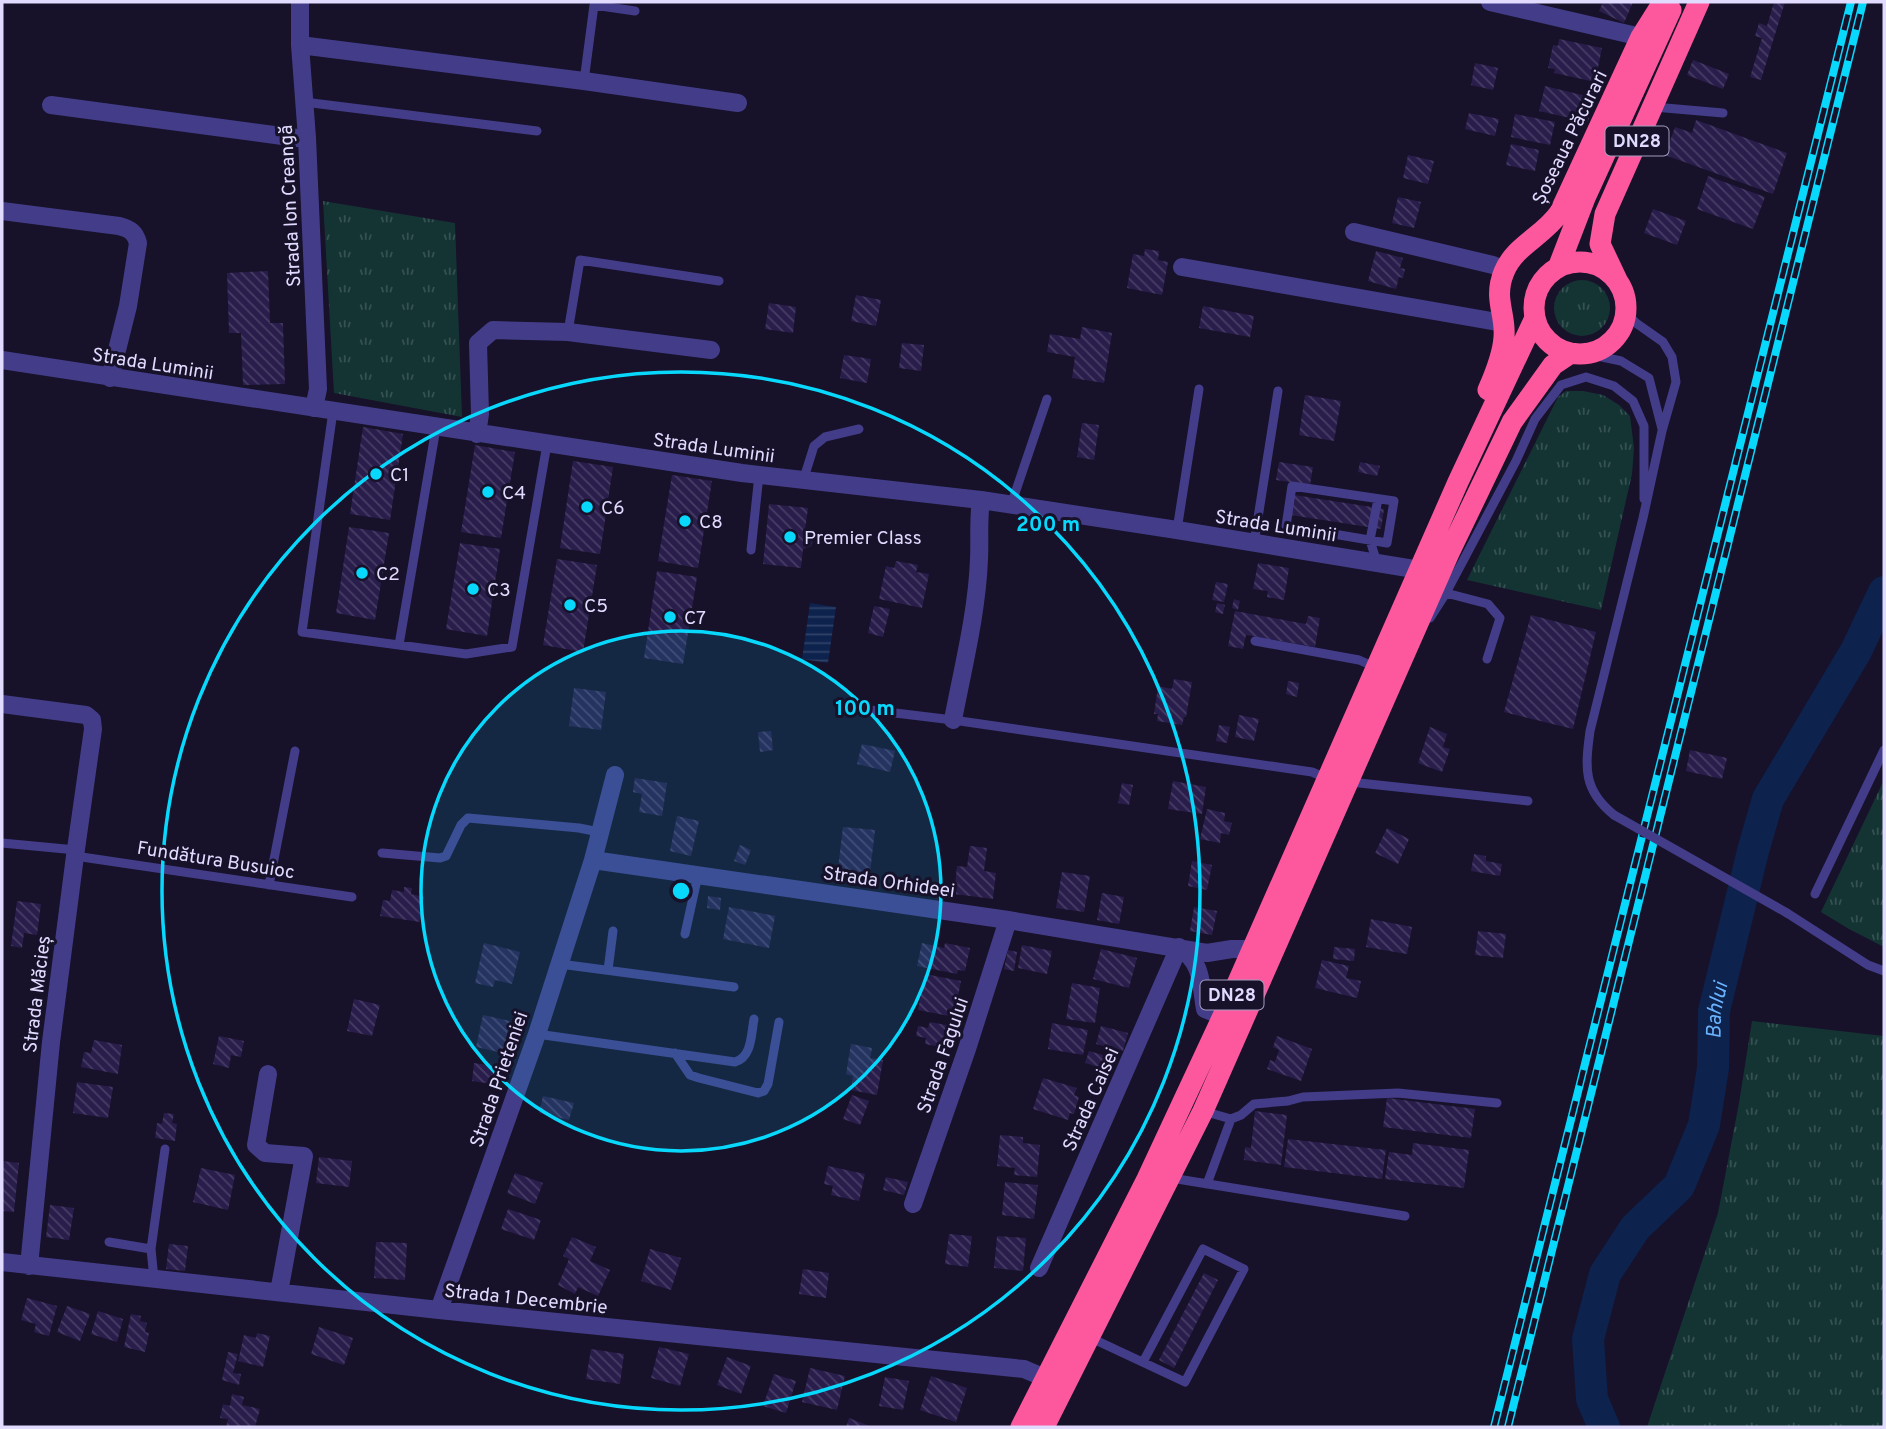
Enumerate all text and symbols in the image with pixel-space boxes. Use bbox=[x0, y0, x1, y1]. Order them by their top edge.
street label: Șoseaua Păcurari bbox=[1528, 67, 1614, 209]
street label: Strada Ion Creangă bbox=[275, 124, 307, 288]
road number: DN28 bbox=[1606, 126, 1668, 156]
street label: Strada Luminii bbox=[90, 344, 215, 386]
street label: Strada Luminii bbox=[651, 429, 776, 469]
place label: C1 bbox=[390, 464, 409, 488]
marker: C1 bbox=[368, 466, 384, 482]
place label: C4 bbox=[502, 482, 526, 506]
marker: C4 bbox=[480, 484, 496, 500]
place label: C6 bbox=[601, 497, 625, 521]
marker: C6 bbox=[579, 499, 595, 515]
street label: Strada Luminii bbox=[1213, 506, 1338, 548]
place label: C8 bbox=[699, 511, 723, 535]
text: 200 m bbox=[1016, 512, 1080, 539]
marker: C8 bbox=[677, 513, 693, 529]
place label: Premier Class bbox=[804, 527, 922, 551]
marker: Premier Class bbox=[782, 529, 798, 545]
place label: C2 bbox=[376, 563, 400, 587]
marker: C2 bbox=[354, 565, 370, 581]
place label: C3 bbox=[487, 579, 511, 603]
marker: C3 bbox=[465, 581, 481, 597]
place label: C5 bbox=[584, 595, 608, 619]
marker: C5 bbox=[562, 597, 578, 613]
place label: C7 bbox=[684, 607, 706, 631]
marker: C7 bbox=[662, 609, 678, 625]
text: 100 m bbox=[835, 696, 895, 723]
street label: Fundătura Busuioc bbox=[135, 837, 296, 885]
street label: Strada Orhideei bbox=[821, 862, 956, 904]
centre of rings bbox=[669, 879, 693, 903]
street label: Strada Măcieș bbox=[19, 934, 57, 1054]
water label: Bahlui bbox=[1701, 978, 1736, 1039]
road number: DN28 bbox=[1200, 980, 1264, 1010]
street label: Strada Fagului bbox=[913, 994, 975, 1117]
street label: Strada Prieteniei bbox=[465, 1009, 534, 1151]
street label: Strada Caisei bbox=[1058, 1044, 1125, 1155]
street label: Strada 1 Decembrie bbox=[443, 1279, 609, 1320]

